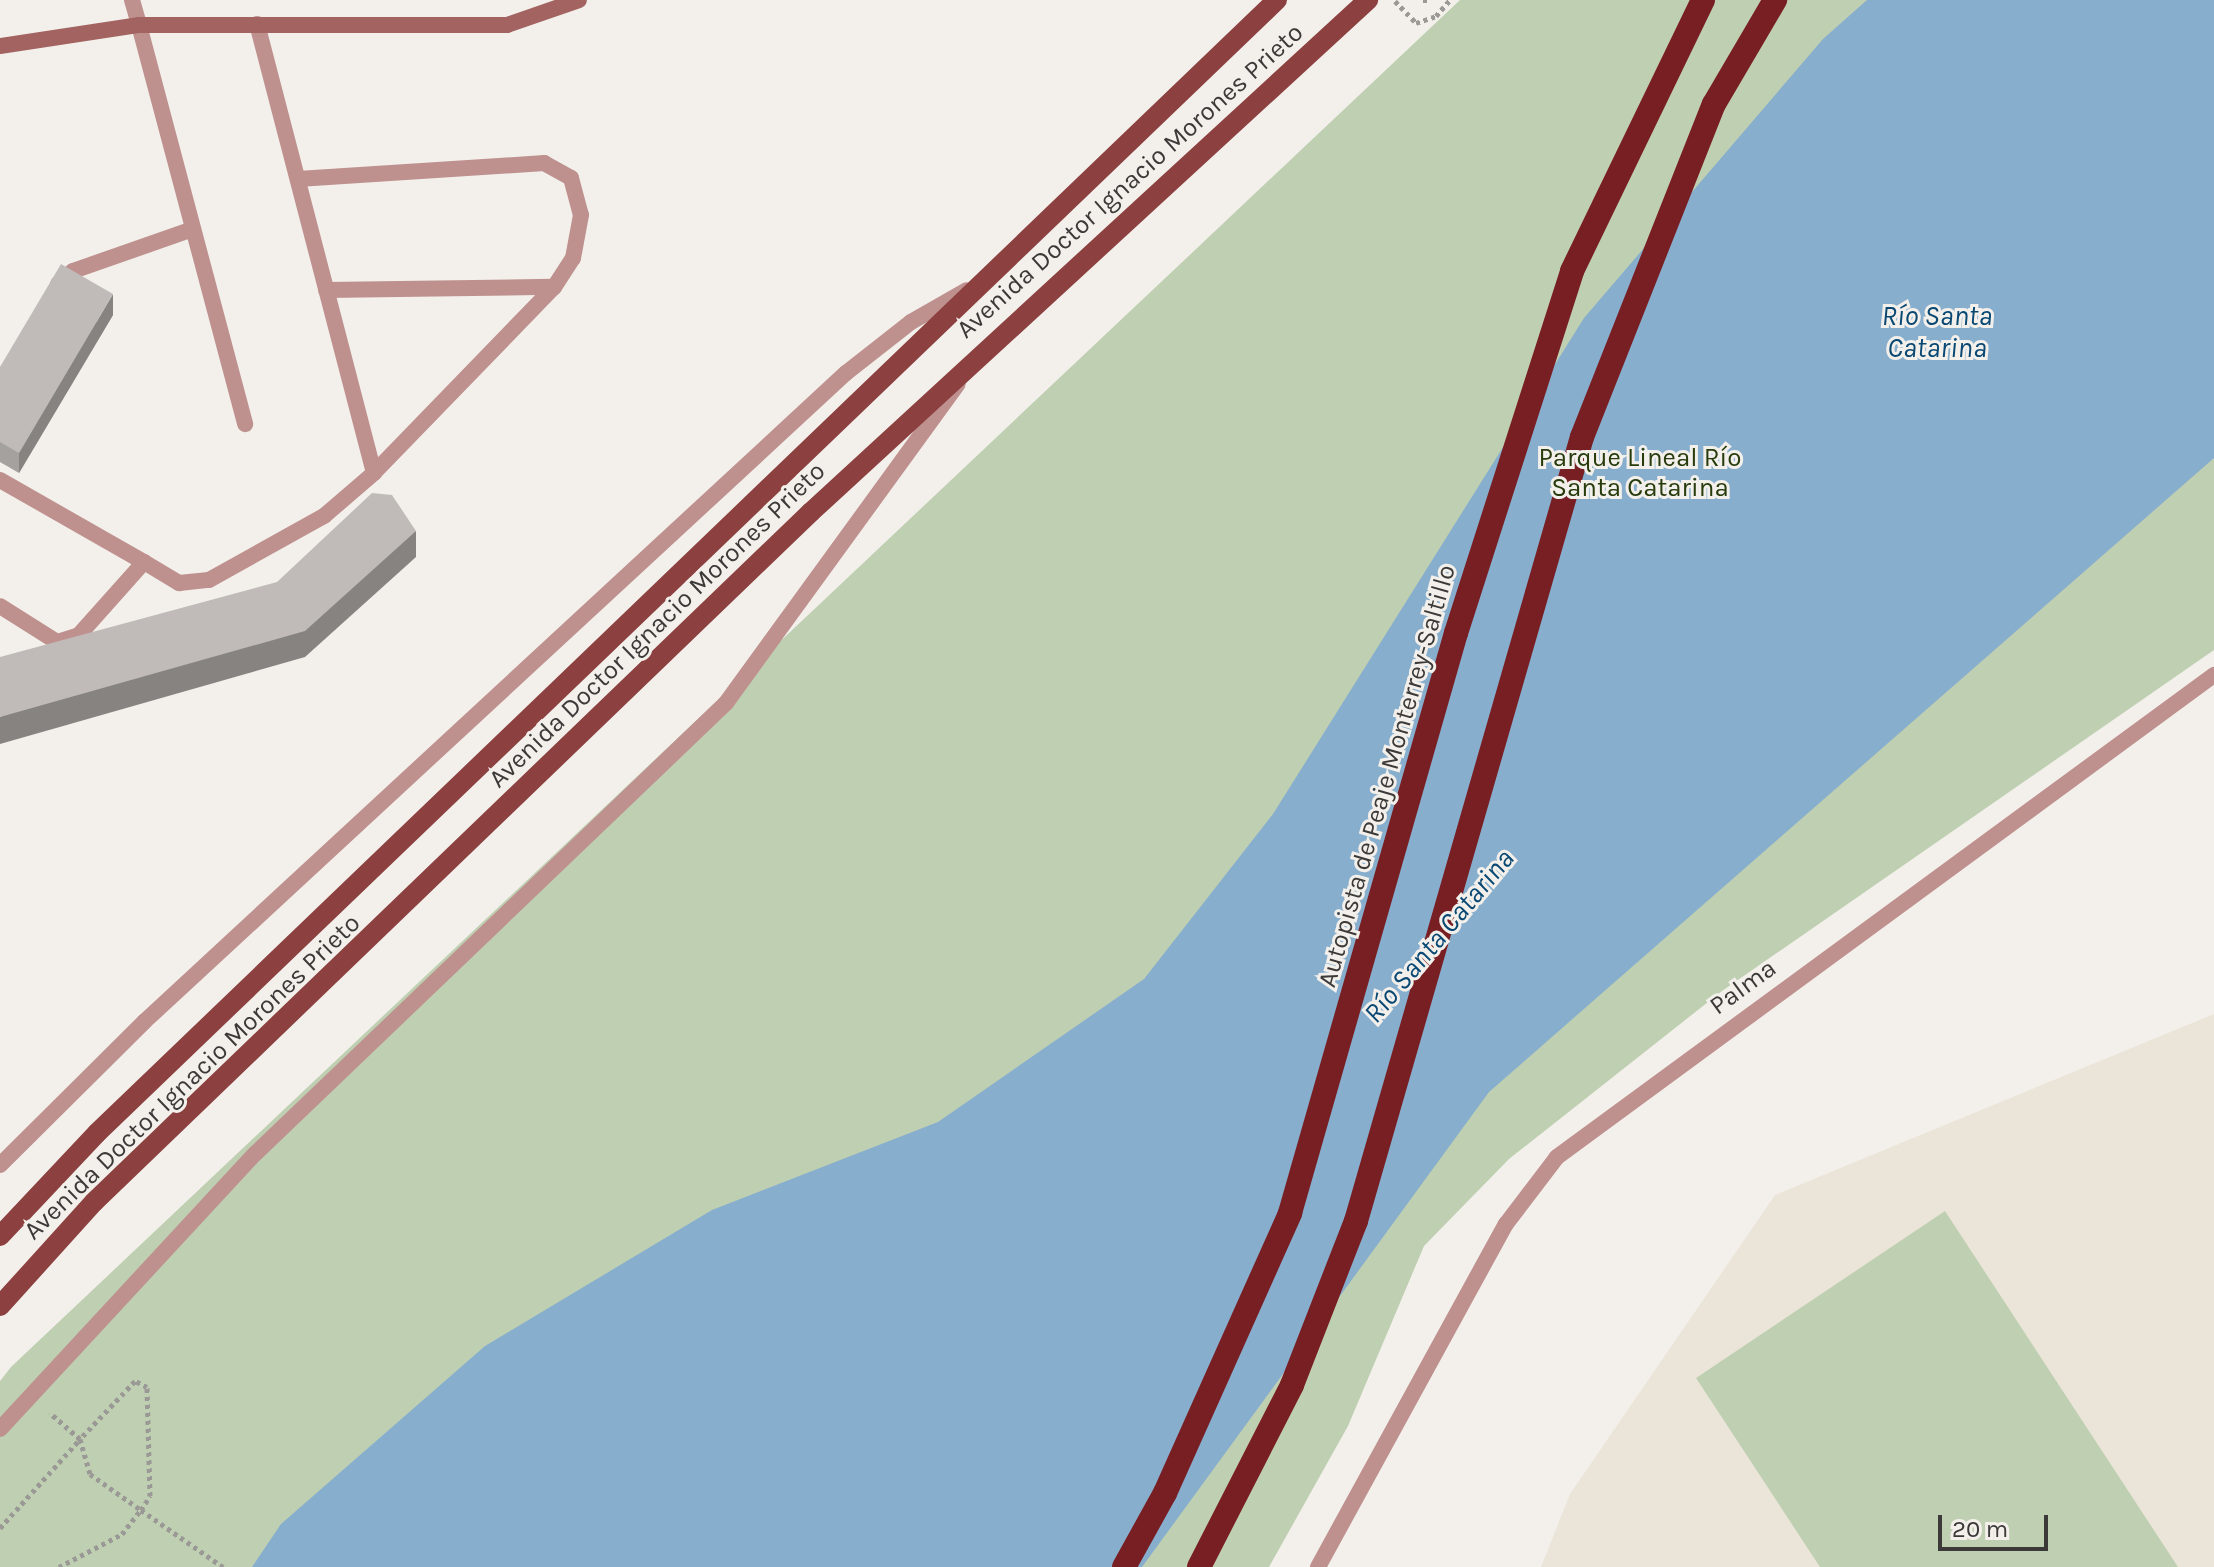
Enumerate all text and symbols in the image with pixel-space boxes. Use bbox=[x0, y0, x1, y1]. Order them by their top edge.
street label: Avenida Doctor Ignacio Morones Prieto bbox=[950, 17, 1310, 345]
water label: Río Santa Catarina bbox=[1882, 299, 1992, 365]
park label: Parque Lineal Río Santa Catarina bbox=[1538, 442, 1742, 504]
street label: Avenida Doctor Ignacio Morones Prieto bbox=[482, 456, 832, 794]
street label: Autopista de Peaje Monterrey-Saltillo bbox=[1312, 561, 1462, 991]
water label: Río Santa Catarina bbox=[1357, 842, 1521, 1030]
street label: Avenida Doctor Ignacio Morones Prieto bbox=[17, 908, 367, 1246]
street label: Palma bbox=[1704, 952, 1782, 1022]
scale bar bbox=[1942, 1499, 2052, 1549]
text: 20 m bbox=[1952, 1515, 2008, 1543]

